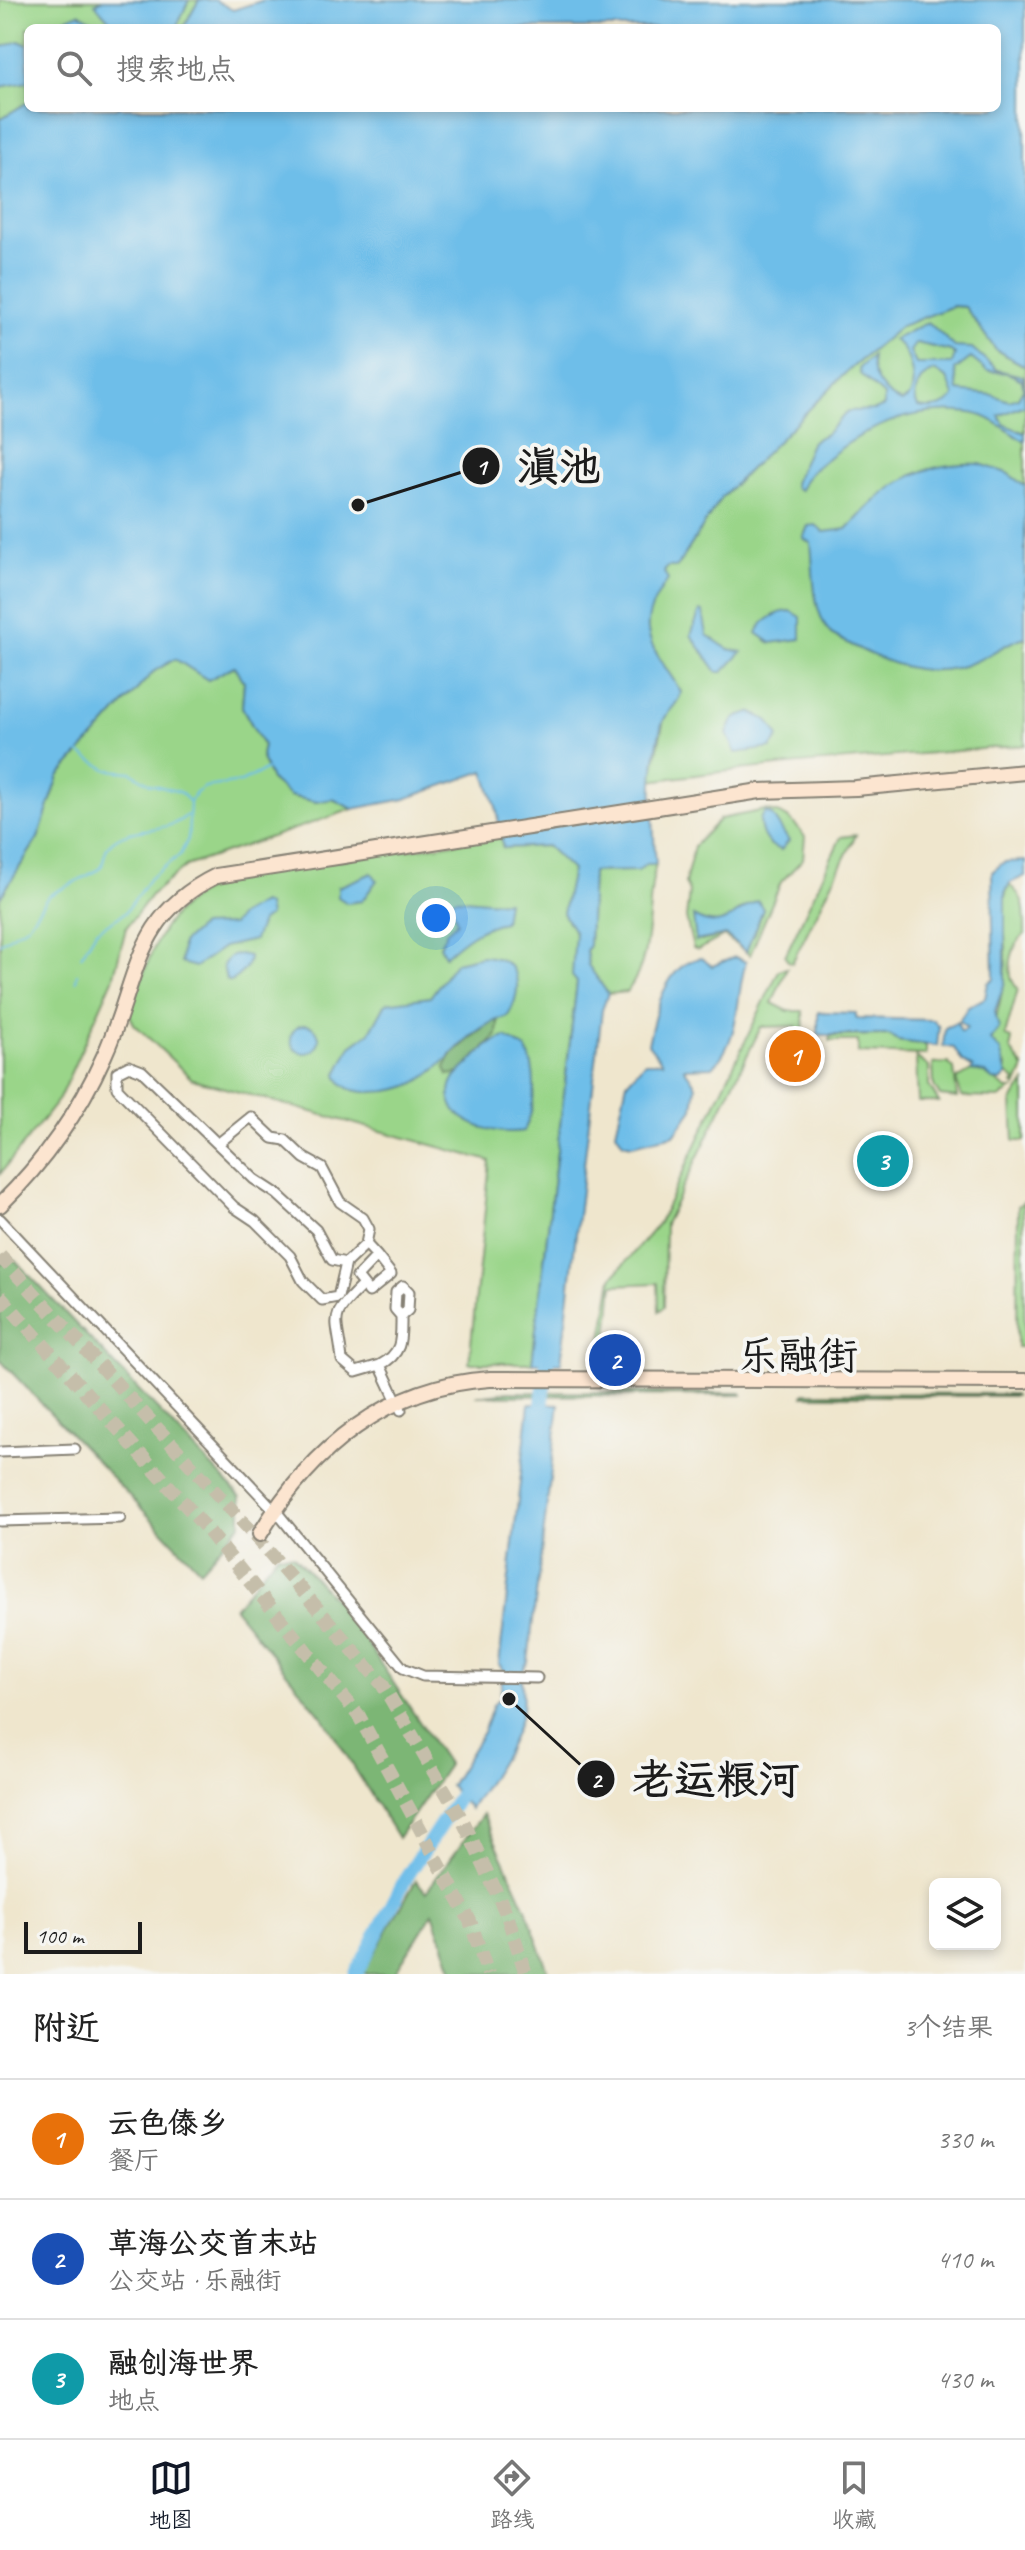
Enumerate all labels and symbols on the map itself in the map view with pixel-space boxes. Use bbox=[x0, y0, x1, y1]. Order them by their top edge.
callout: 滇池 bbox=[461, 433, 617, 499]
text: 滇池 bbox=[517, 441, 601, 494]
text: 1 bbox=[476, 452, 490, 482]
your location bbox=[416, 898, 456, 938]
pin: 1 bbox=[769, 1026, 821, 1086]
pin: 3 bbox=[857, 1131, 909, 1191]
pin: 2 bbox=[589, 1330, 641, 1390]
street label: 乐融街 bbox=[738, 1331, 858, 1381]
callout: 老运粮河 bbox=[576, 1746, 816, 1812]
text: 老运粮河 bbox=[632, 1754, 800, 1807]
text: 2 bbox=[591, 1765, 604, 1795]
scale bar bbox=[24, 1918, 142, 1954]

